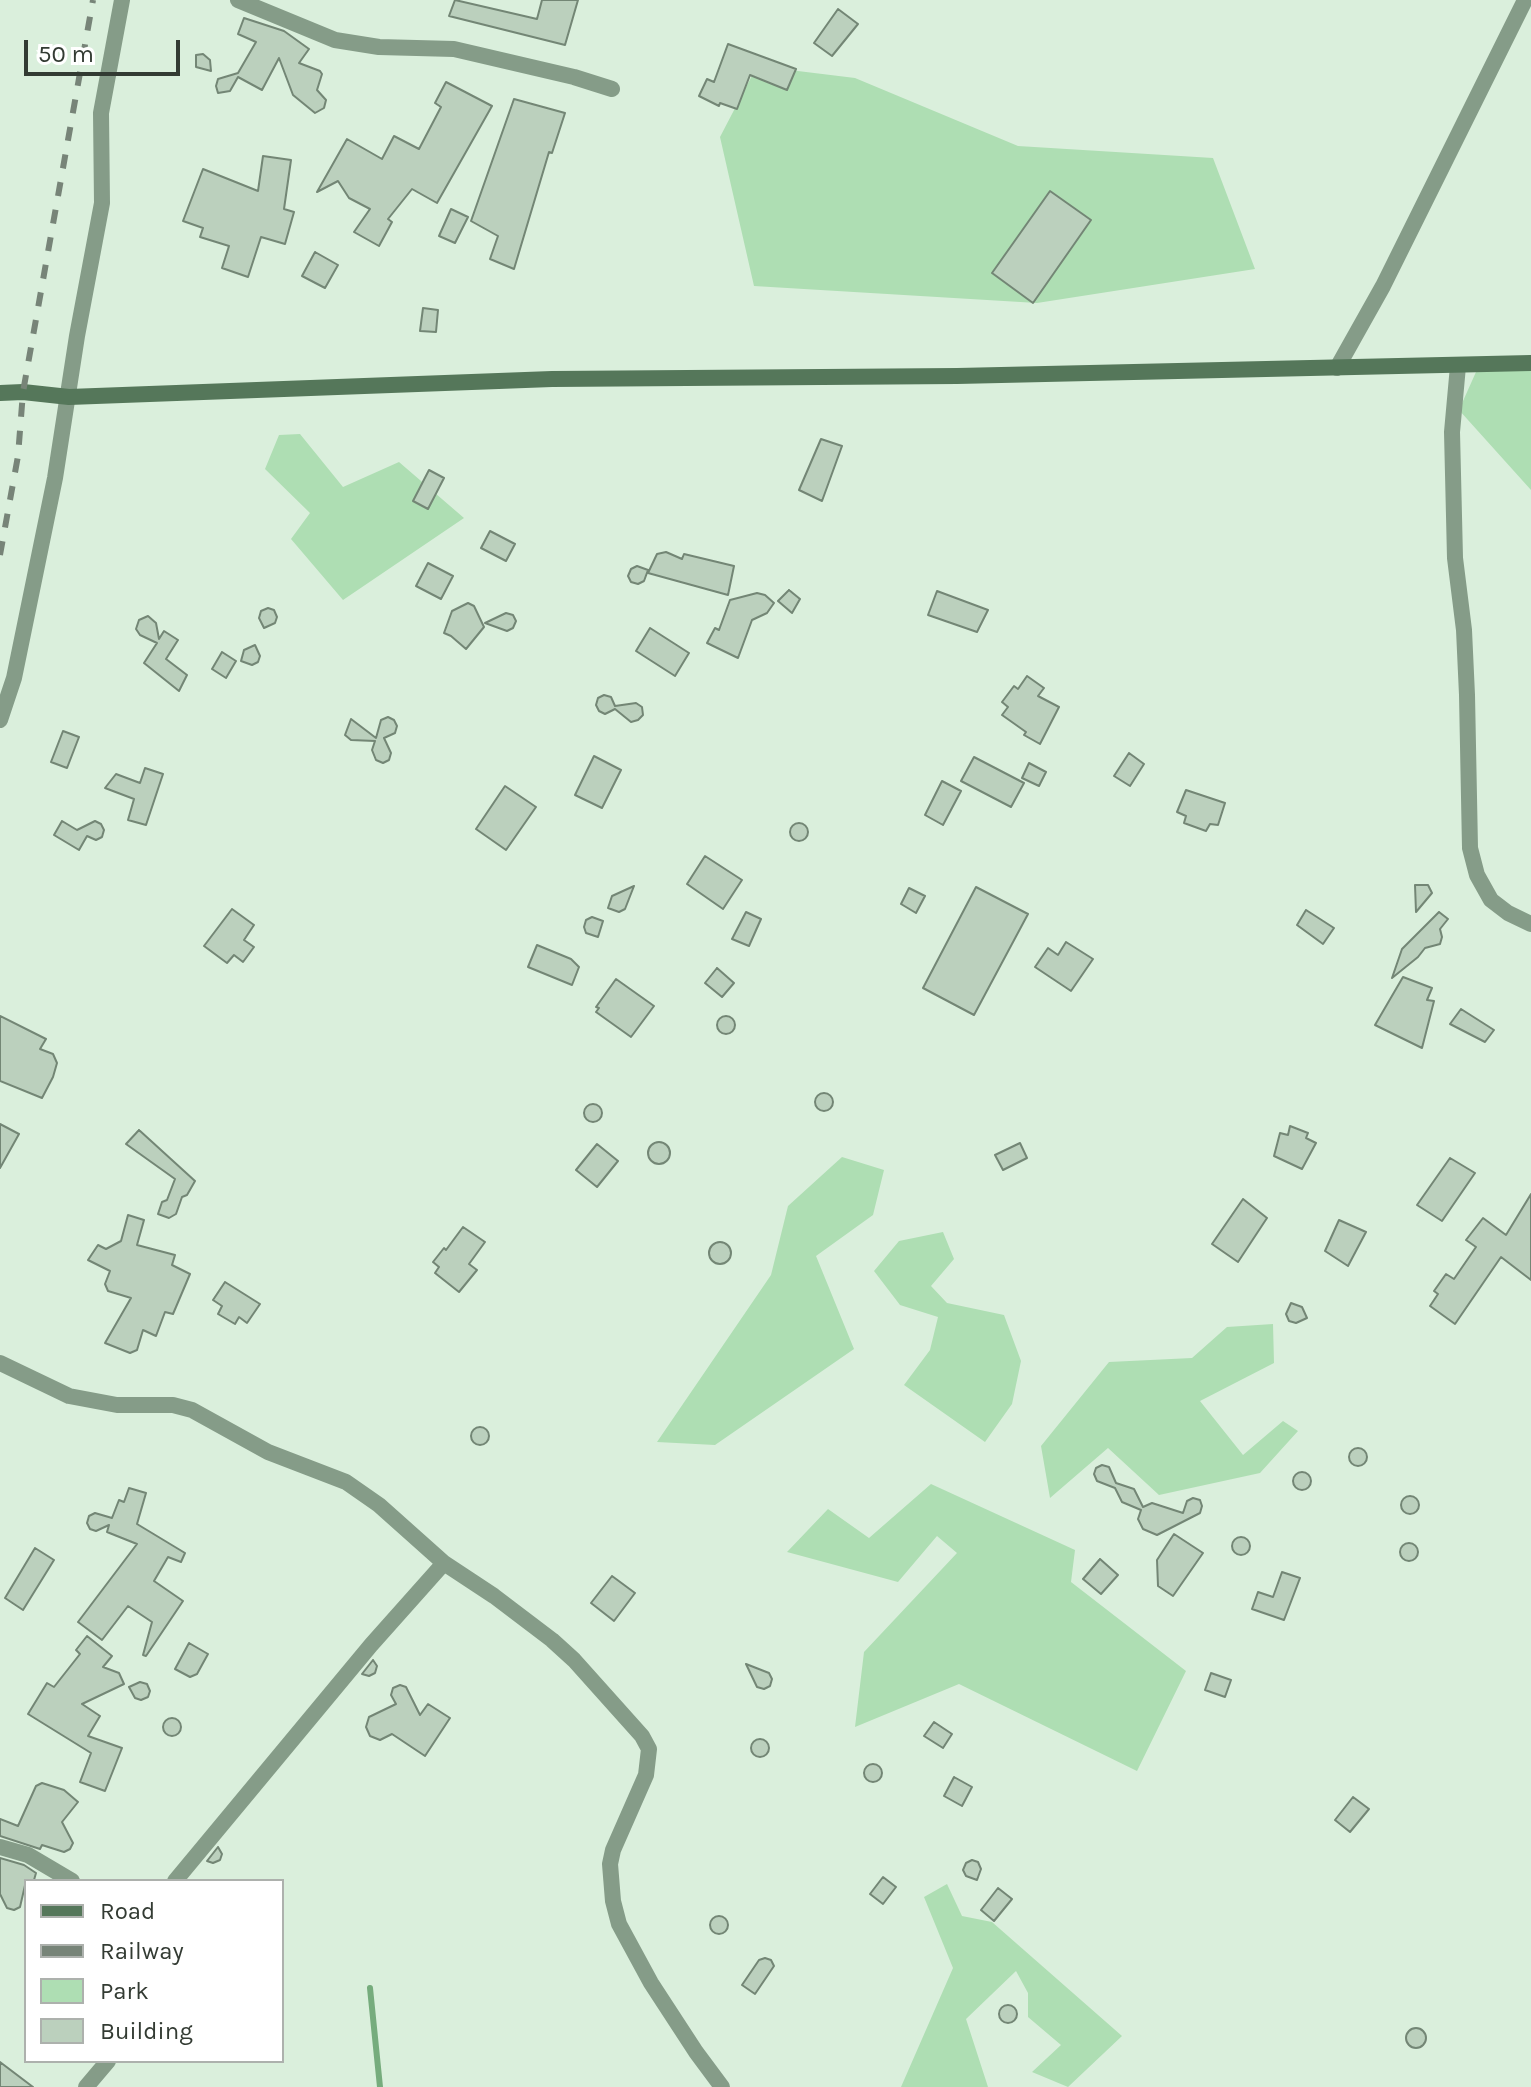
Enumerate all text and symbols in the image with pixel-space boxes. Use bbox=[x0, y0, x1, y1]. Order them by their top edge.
scale bar bbox=[28, 24, 184, 74]
text: 50 m bbox=[38, 40, 94, 68]
legend bbox=[24, 1879, 284, 2063]
text: Road bbox=[100, 1897, 155, 1925]
text: Railway bbox=[100, 1937, 184, 1965]
text: Park bbox=[100, 1977, 149, 2005]
text: Building bbox=[100, 2017, 193, 2045]

